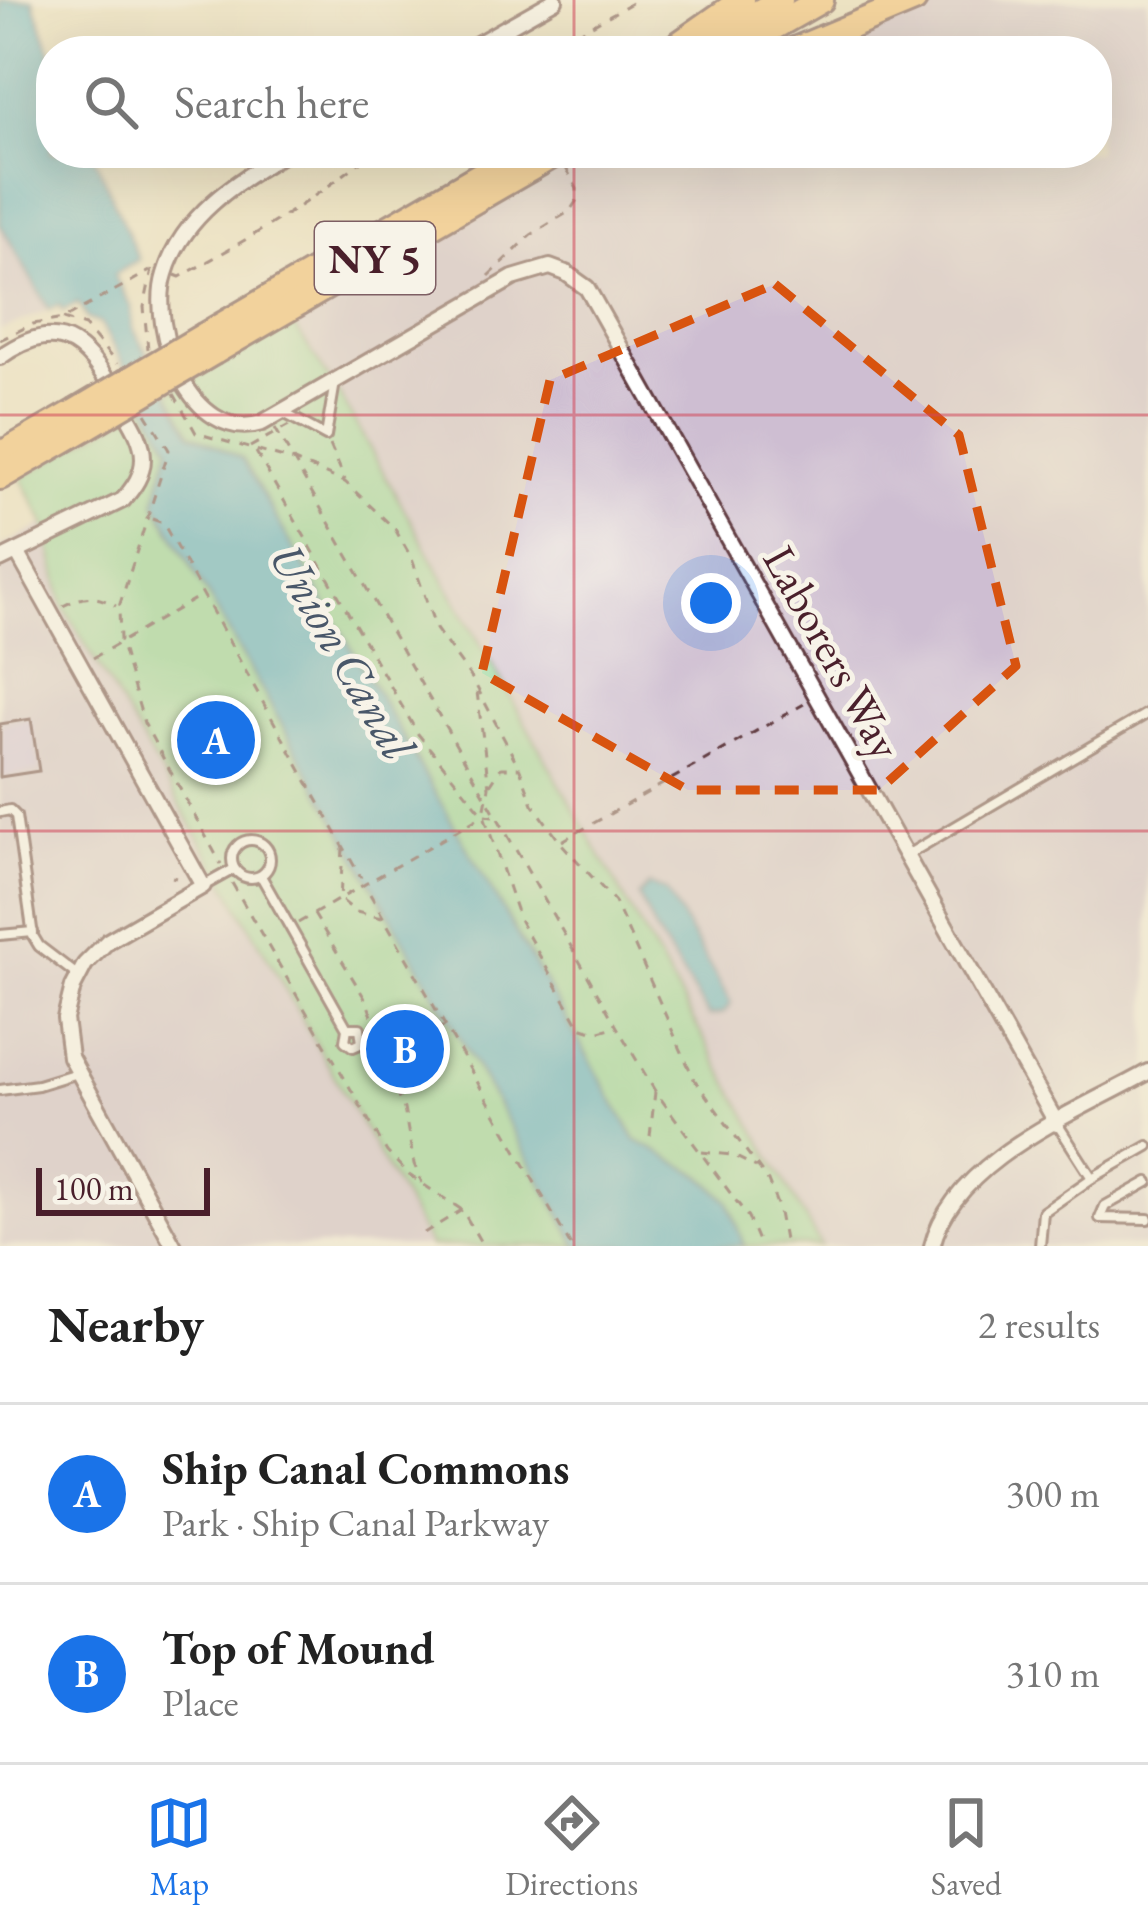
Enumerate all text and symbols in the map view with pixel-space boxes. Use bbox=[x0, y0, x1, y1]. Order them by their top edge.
search box bbox=[36, 36, 1112, 168]
icon: search bbox=[78, 69, 144, 135]
text: Search here bbox=[174, 73, 369, 131]
road number: NY 5 bbox=[315, 222, 435, 294]
water label: Union Canal bbox=[256, 532, 430, 771]
street label: Laborers Way bbox=[751, 535, 915, 769]
your location bbox=[681, 573, 741, 633]
pin: A bbox=[177, 695, 255, 785]
pin: B bbox=[366, 1004, 444, 1094]
scale bar bbox=[36, 1162, 210, 1215]
text: 100 m bbox=[54, 1167, 134, 1210]
text: Nearby bbox=[48, 1291, 204, 1357]
text: 2 results bbox=[978, 1299, 1100, 1350]
text: Ship Canal Commons bbox=[162, 1439, 569, 1497]
text: A bbox=[73, 1468, 101, 1519]
text: 300 m bbox=[1006, 1468, 1100, 1519]
text: Park · Ship Canal Parkway bbox=[162, 1497, 549, 1548]
text: Top of Mound bbox=[162, 1619, 435, 1677]
text: B bbox=[75, 1648, 99, 1699]
text: 310 m bbox=[1006, 1648, 1100, 1699]
text: Place bbox=[162, 1677, 239, 1728]
tab: Map bbox=[146, 1790, 212, 1905]
tab: Directions bbox=[505, 1790, 638, 1905]
tab: Saved bbox=[931, 1790, 1002, 1905]

